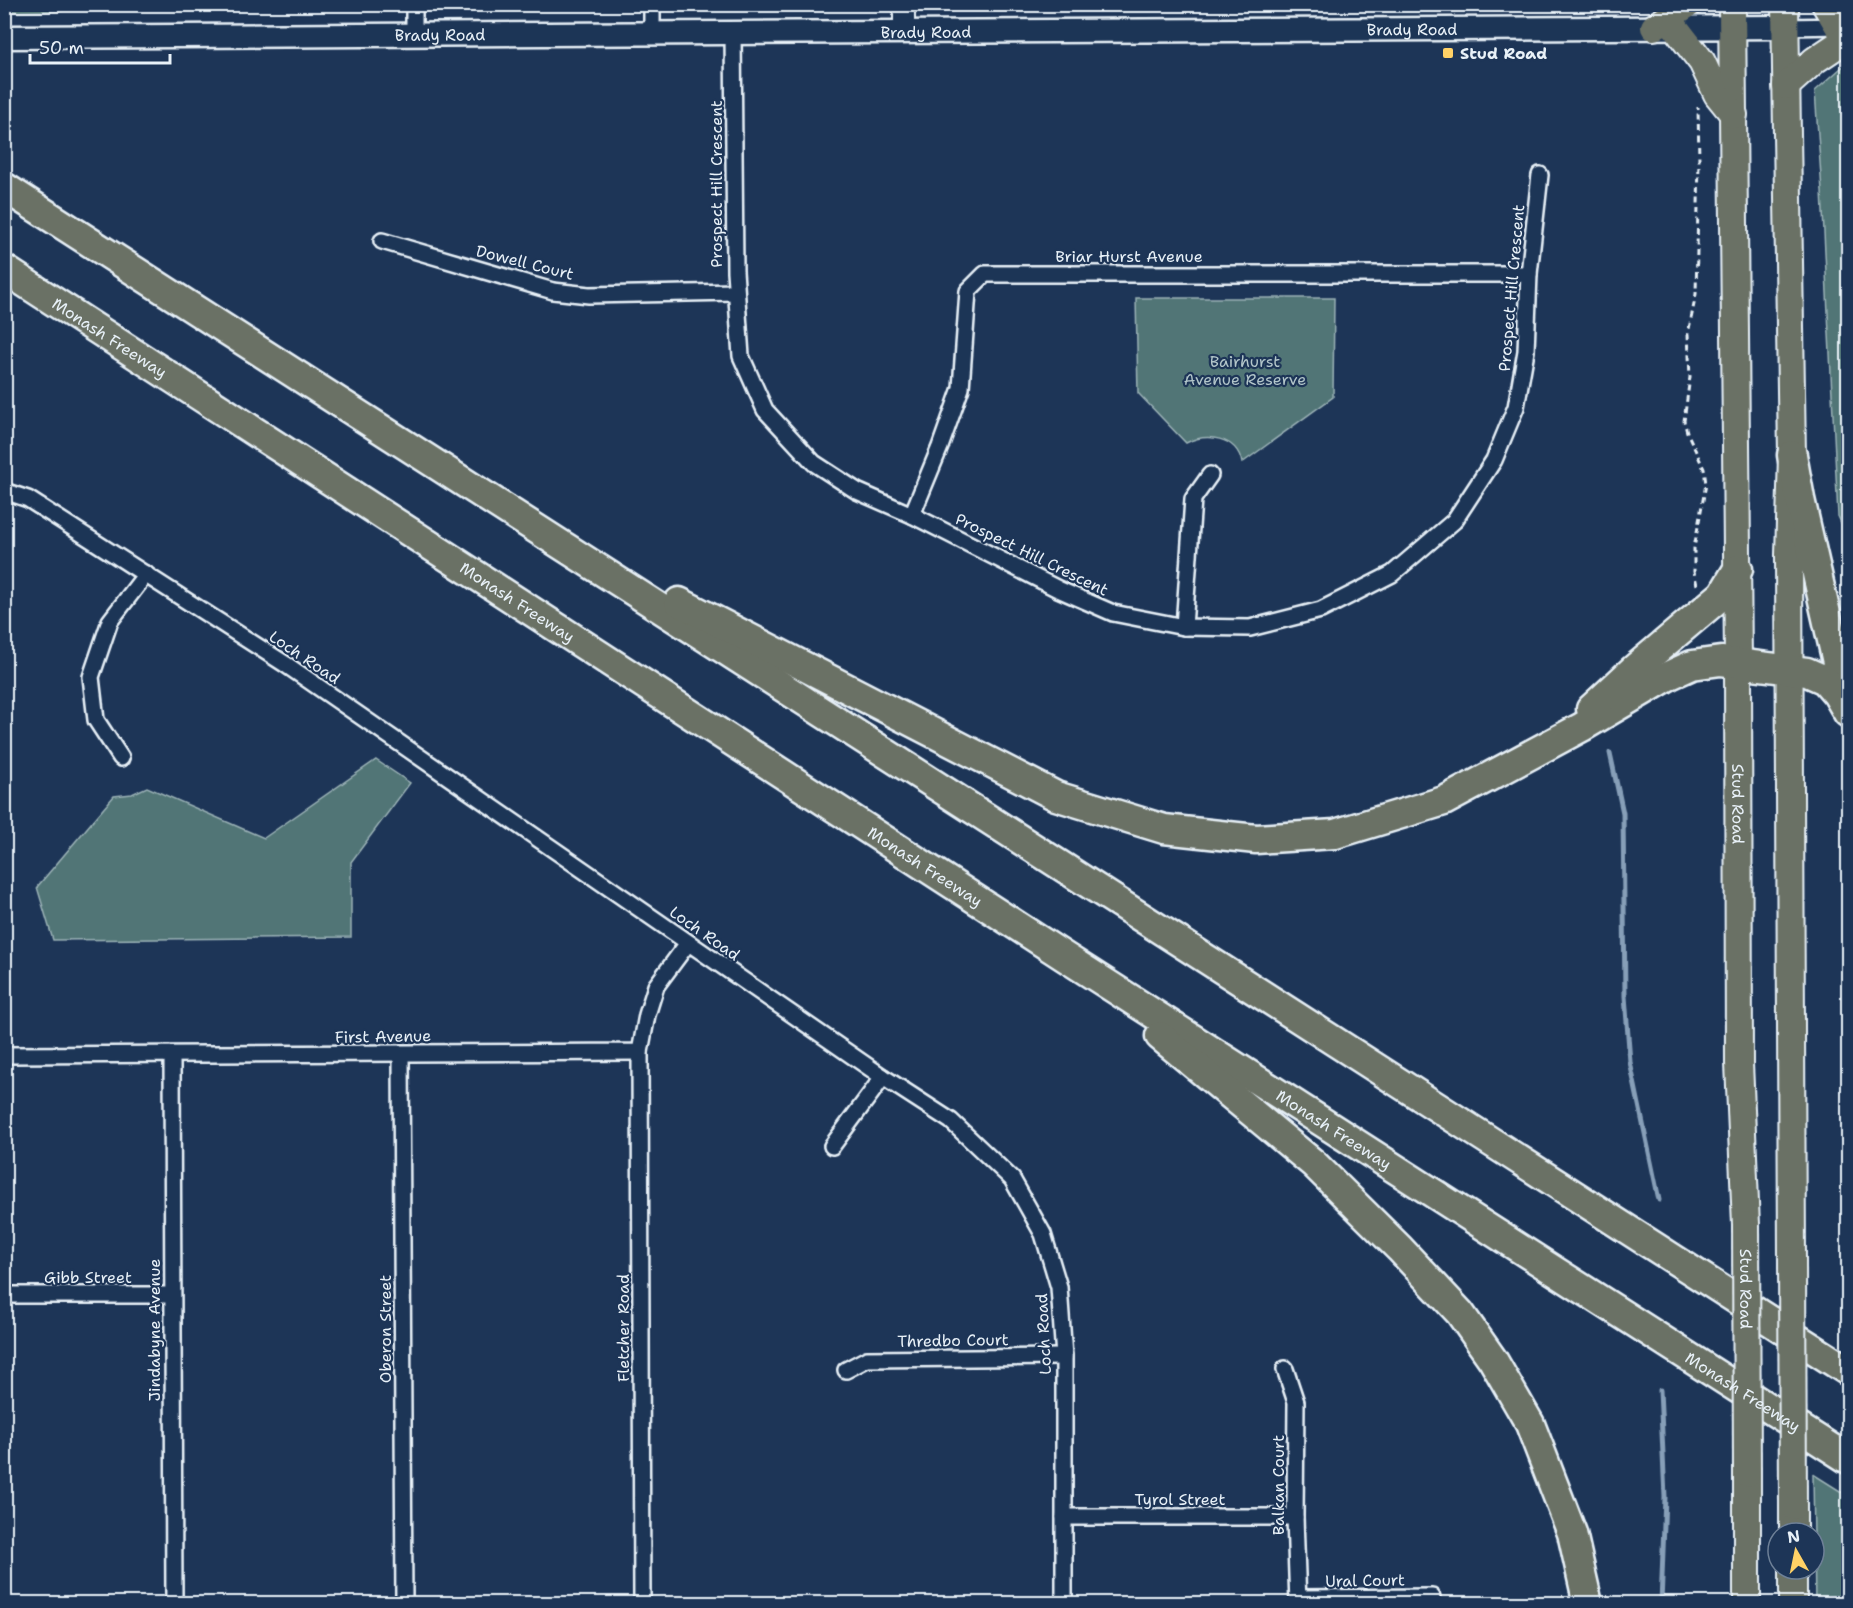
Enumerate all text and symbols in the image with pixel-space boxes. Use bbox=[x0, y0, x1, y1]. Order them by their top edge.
street label: Brady Road bbox=[1367, 19, 1457, 40]
street label: Brady Road bbox=[881, 22, 971, 43]
street label: Brady Road bbox=[395, 24, 485, 46]
scale bar bbox=[30, 27, 170, 65]
text: 50 m bbox=[39, 36, 84, 60]
place label: Stud Road bbox=[1460, 43, 1547, 64]
marker: Stud Road bbox=[1441, 46, 1455, 60]
street label: Prospect Hill Crescent bbox=[706, 100, 727, 268]
street label: Prospect Hill Crescent bbox=[1494, 204, 1529, 372]
street label: Dowell Court bbox=[474, 240, 576, 285]
street label: Briar Hurst Avenue bbox=[1055, 246, 1203, 267]
street label: Monash Freeway bbox=[48, 293, 171, 383]
park label: Bairhurst Avenue Reserve bbox=[1184, 351, 1306, 390]
street label: Prospect Hill Crescent bbox=[952, 508, 1112, 601]
street label: Monash Freeway bbox=[456, 557, 579, 647]
street label: Loch Road bbox=[265, 626, 344, 689]
street label: Stud Road bbox=[1727, 764, 1748, 844]
street label: Monash Freeway bbox=[863, 822, 987, 912]
street label: Loch Road bbox=[665, 901, 744, 965]
street label: First Avenue bbox=[335, 1025, 431, 1048]
street label: Monash Freeway bbox=[1272, 1085, 1395, 1175]
street label: Stud Road bbox=[1735, 1249, 1756, 1329]
street label: Jindabyne Avenue bbox=[144, 1259, 165, 1401]
street label: Gibb Street bbox=[44, 1267, 132, 1288]
street label: Fletcher Road bbox=[613, 1274, 634, 1382]
street label: Oberon Street bbox=[375, 1275, 396, 1383]
street label: Loch Road bbox=[1031, 1293, 1056, 1375]
street label: Thredbo Court bbox=[897, 1329, 1009, 1352]
street label: Monash Freeway bbox=[1681, 1347, 1804, 1437]
street label: Balkan Court bbox=[1268, 1435, 1289, 1535]
street label: Tyrol Street bbox=[1135, 1489, 1225, 1510]
north arrow bbox=[1766, 1521, 1826, 1581]
text: N bbox=[1786, 1525, 1802, 1548]
street label: Ural Court bbox=[1325, 1569, 1405, 1592]

